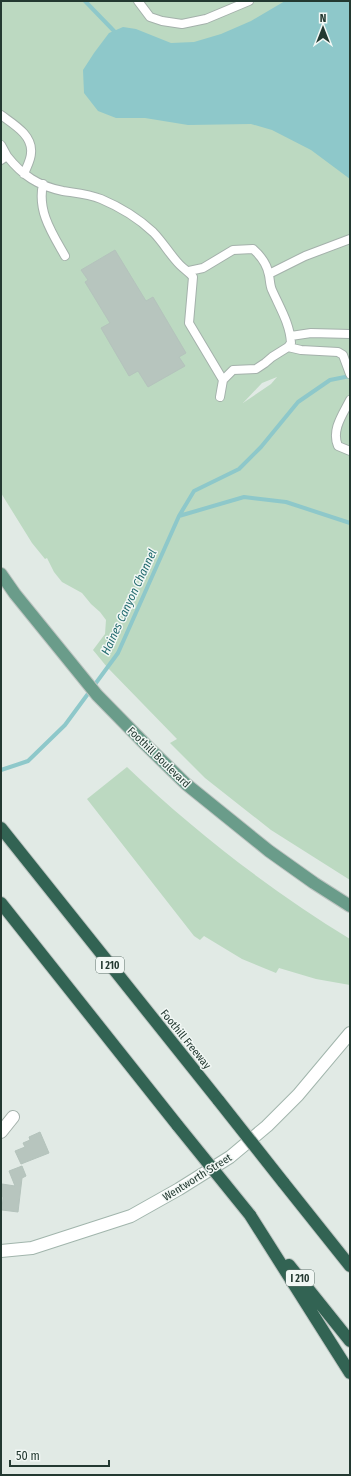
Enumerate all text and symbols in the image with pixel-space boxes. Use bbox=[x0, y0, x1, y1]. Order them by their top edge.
north arrow bbox=[303, 8, 343, 48]
text: N bbox=[320, 12, 326, 25]
water label: Haines Canyon Channel bbox=[98, 547, 160, 657]
street label: Foothill Boulevard bbox=[125, 724, 193, 790]
road number: I 210 bbox=[96, 957, 124, 973]
street label: Foothill Freeway bbox=[158, 1007, 214, 1072]
street label: Wentworth Street bbox=[160, 1151, 234, 1204]
road number: I 210 bbox=[286, 1270, 314, 1286]
scale bar bbox=[10, 1442, 109, 1468]
text: 50 m bbox=[16, 1449, 40, 1463]

